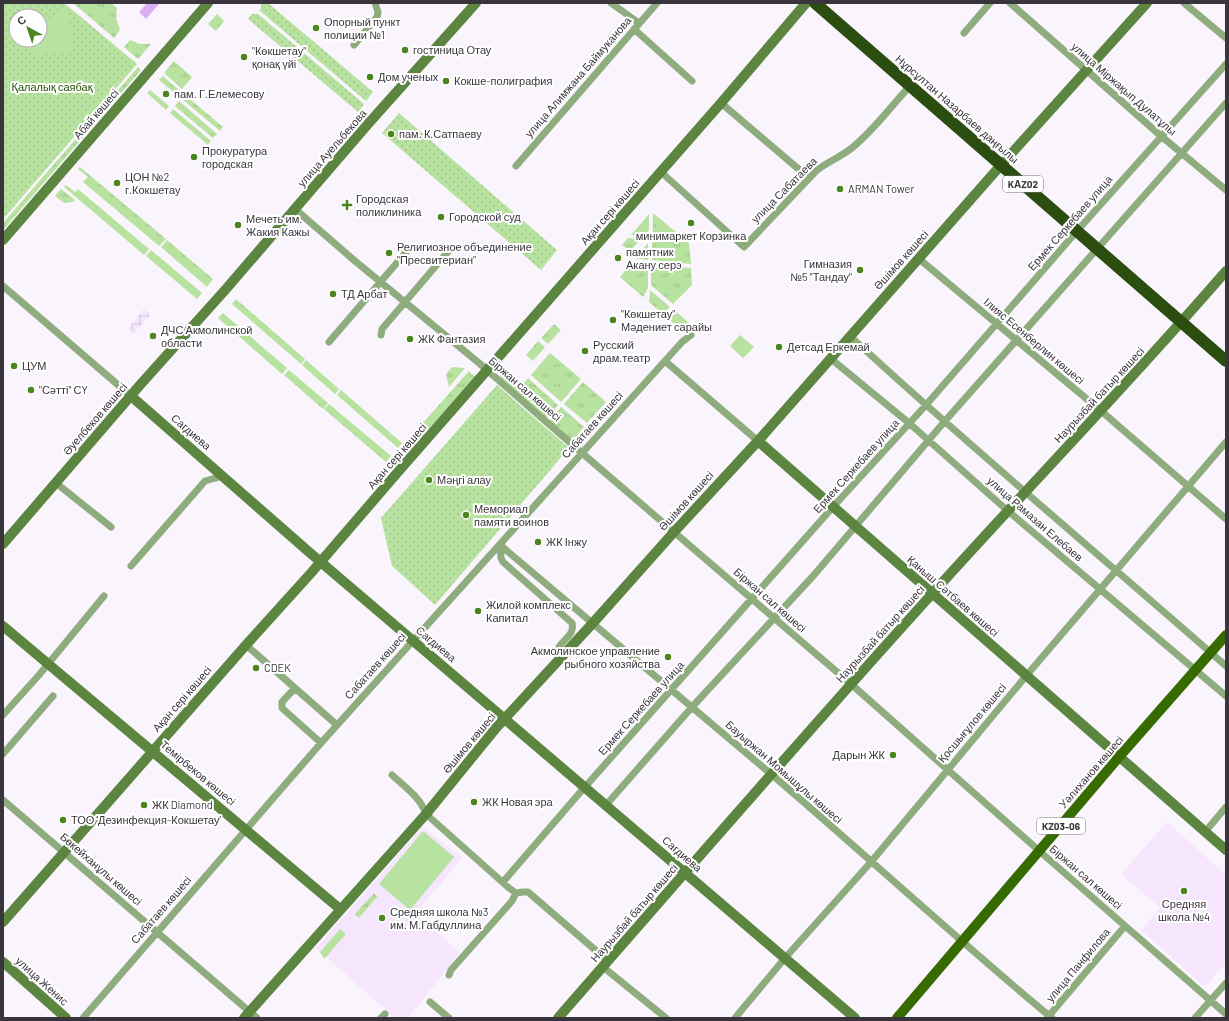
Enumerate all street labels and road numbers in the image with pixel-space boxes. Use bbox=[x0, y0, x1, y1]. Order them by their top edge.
street label: улица Алимжана Баймуканова bbox=[522, 13, 634, 140]
street label: улица Міржақып Дулатұлы bbox=[1069, 40, 1179, 138]
street label: Нұрсұлтан Назарбаев даңғылы bbox=[893, 52, 1022, 166]
street label: Абай көшесі bbox=[70, 86, 121, 141]
street label: улица Ауельбекова bbox=[295, 106, 369, 189]
street label: улица Сабатаева bbox=[748, 153, 820, 225]
street label: Ермек Серкебаев улица bbox=[1025, 172, 1115, 273]
street label: Ақан сері көшесі bbox=[578, 176, 642, 247]
road number: KАZ02 bbox=[1003, 176, 1043, 192]
street label: Әшімов көшесі bbox=[871, 227, 931, 292]
street label: Ілияс Есенберлин көшесі bbox=[982, 295, 1087, 386]
street label: Наурызбай батыр көшесі bbox=[1051, 344, 1146, 445]
street label: Біржан сал көшесі bbox=[487, 354, 564, 424]
street label: Әуелбеков көшесі bbox=[60, 380, 129, 457]
street label: Сабатаев көшесі bbox=[558, 389, 625, 461]
street label: Сагдиева bbox=[169, 411, 214, 453]
street label: Ермек Серкебаев улица bbox=[810, 415, 902, 515]
street label: Ақан сері көшесі bbox=[365, 420, 429, 491]
street label: Әшімов көшесі bbox=[656, 468, 716, 533]
street label: улица Рамазан Елебаев bbox=[985, 474, 1086, 564]
street label: Қаныш Сәтбаев көшесі bbox=[905, 552, 1002, 639]
street label: Біржан сал көшесі bbox=[732, 565, 809, 635]
street label: Наурызбай батыр көшесі bbox=[833, 583, 927, 685]
street label: Сагдиева bbox=[414, 623, 460, 665]
street label: Сабатаев көшесі bbox=[341, 630, 408, 702]
street label: Ермек Серкебаев улица bbox=[595, 657, 687, 757]
street label: Ақан сері көшесі bbox=[150, 663, 214, 734]
street label: Қосшығұлов көшесі bbox=[935, 681, 1008, 765]
street label: Әшімов көшесі bbox=[440, 710, 498, 776]
street label: Бауыржан Момышұлы көшесі bbox=[723, 718, 845, 826]
street label: Уәлиханов көшесі bbox=[1056, 733, 1125, 810]
street label: Темірбеков көшесі bbox=[158, 738, 238, 808]
road number: KZ03-06 bbox=[1037, 818, 1085, 834]
street label: Бөкейханұлы көшесі bbox=[58, 830, 145, 908]
street label: Сагдиева bbox=[660, 833, 705, 875]
street label: Біржан сал көшесі bbox=[1048, 842, 1125, 912]
street label: Наурызбай батыр көшесі bbox=[587, 861, 680, 964]
street label: Сабатаев көшесі bbox=[128, 873, 193, 946]
street label: улица Панфилова bbox=[1043, 924, 1113, 1004]
street label: улица Женис bbox=[13, 954, 72, 1008]

